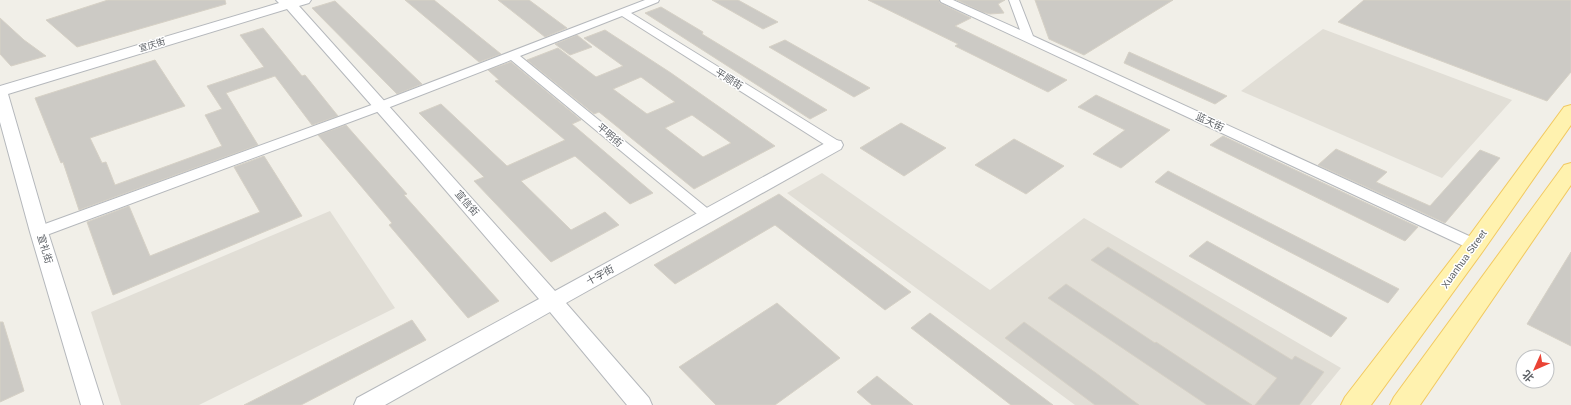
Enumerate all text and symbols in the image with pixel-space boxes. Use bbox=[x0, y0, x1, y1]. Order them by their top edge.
street label: 宣庆街 bbox=[138, 36, 166, 54]
street label: 平顺街 bbox=[713, 66, 745, 92]
street label: 蓝天街 bbox=[1194, 111, 1226, 133]
street label: 平明街 bbox=[595, 121, 625, 149]
street label: 宣信街 bbox=[453, 188, 481, 218]
street label: Xuanhua Street bbox=[1439, 227, 1489, 290]
street label: 宣礼街 bbox=[35, 233, 55, 265]
street label: 十字街 bbox=[584, 263, 616, 287]
north arrow bbox=[1515, 349, 1555, 389]
text: 北 bbox=[1520, 368, 1536, 384]

